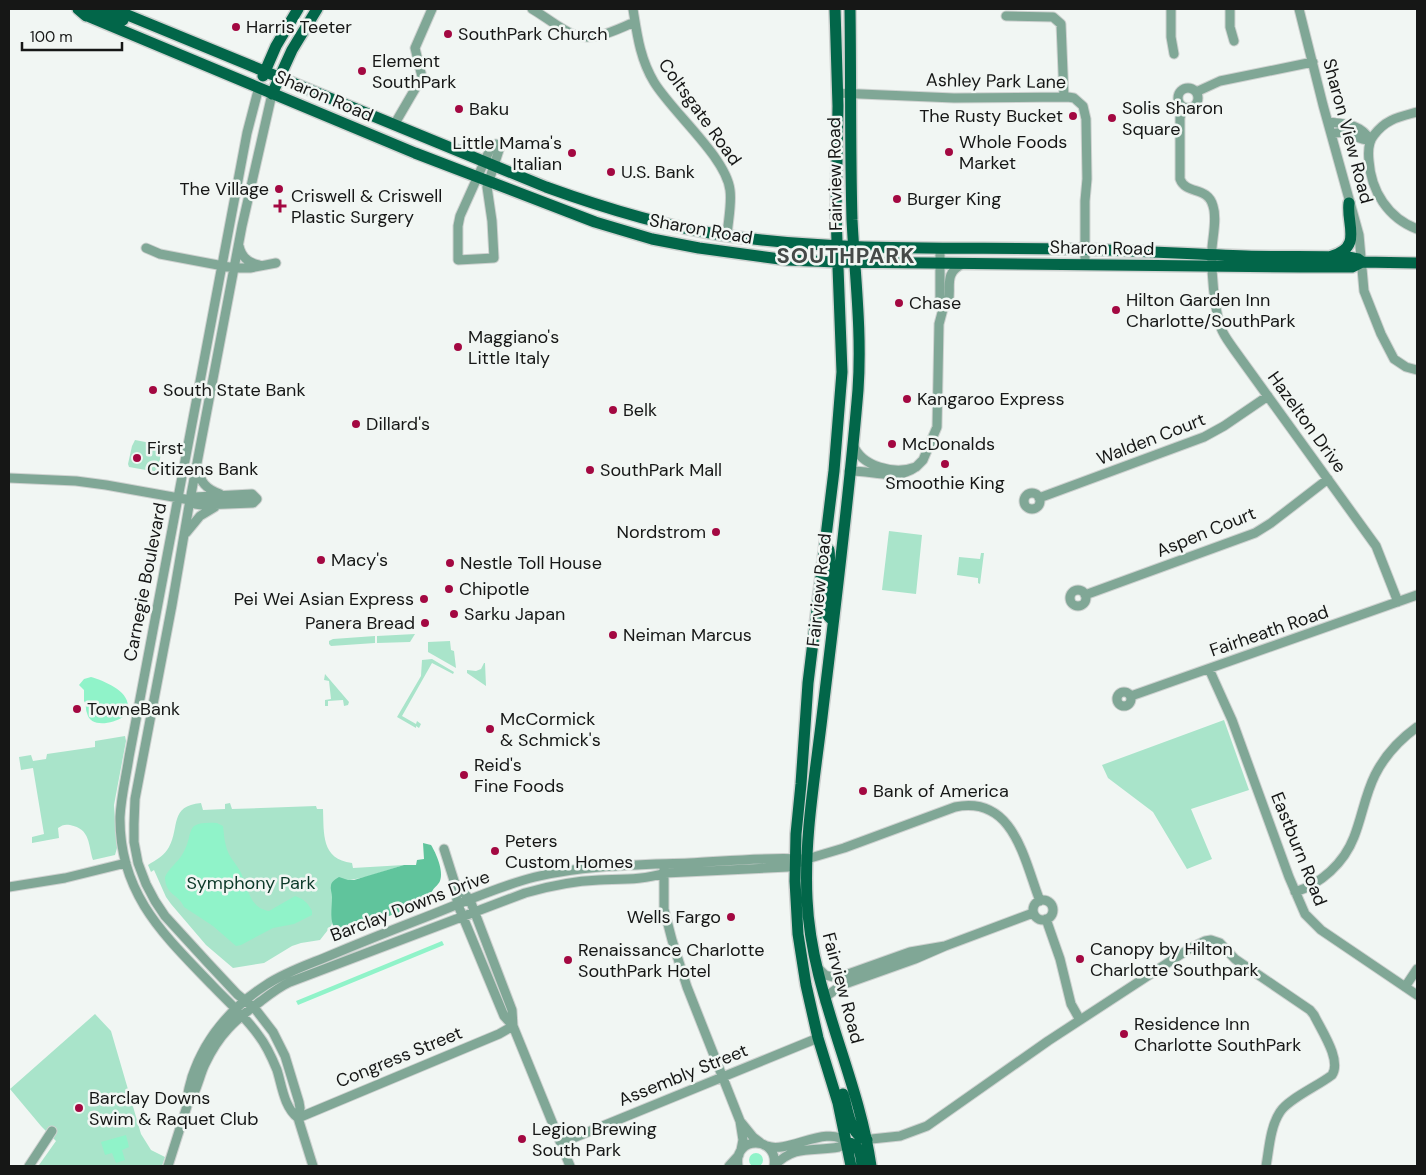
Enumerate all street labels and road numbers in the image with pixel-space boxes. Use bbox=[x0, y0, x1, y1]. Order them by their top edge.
street label: Coltsgate Road bbox=[653, 54, 747, 170]
street label: Sharon View Road bbox=[1317, 56, 1379, 206]
street label: Sharon Road bbox=[271, 65, 377, 127]
street label: Ashley Park Lane bbox=[926, 68, 1066, 94]
street label: Fairview Road bbox=[822, 117, 848, 231]
street label: Sharon Road bbox=[647, 208, 755, 250]
street label: Sharon Road bbox=[1049, 235, 1155, 261]
street label: Hazelton Drive bbox=[1262, 367, 1352, 477]
street label: Walden Court bbox=[1093, 407, 1209, 471]
street label: Carnegie Boulevard bbox=[118, 500, 172, 664]
street label: Aspen Court bbox=[1153, 501, 1259, 563]
street label: Fairview Road bbox=[801, 532, 837, 648]
street label: Fairheath Road bbox=[1206, 599, 1332, 663]
street label: Eastburn Road bbox=[1265, 788, 1333, 910]
street label: Barclay Downs Drive bbox=[327, 865, 493, 947]
street label: Fairview Road bbox=[817, 930, 869, 1046]
street label: Congress Street bbox=[332, 1021, 466, 1093]
street label: Assembly Street bbox=[615, 1038, 751, 1112]

